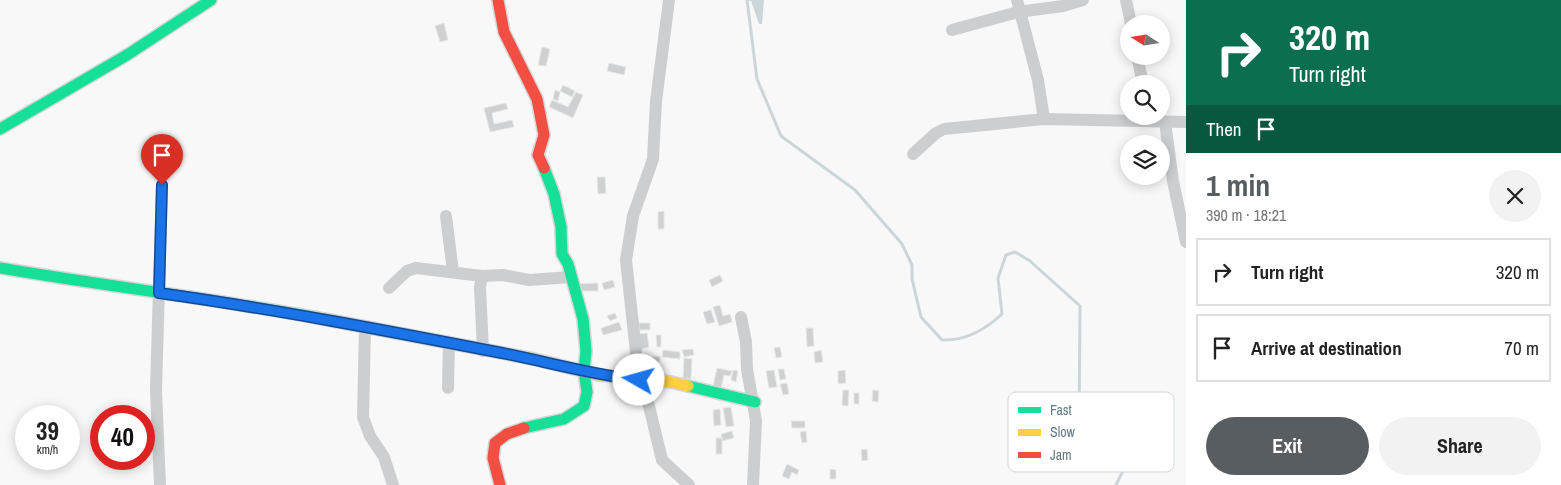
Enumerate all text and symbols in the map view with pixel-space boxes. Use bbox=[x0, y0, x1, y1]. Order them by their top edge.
text: 320 m bbox=[1289, 14, 1370, 61]
north arrow bbox=[1120, 15, 1170, 65]
map controls bbox=[1120, 15, 1170, 185]
icon: right bbox=[1206, 20, 1271, 85]
text: Turn right bbox=[1289, 59, 1366, 89]
button: search bbox=[1120, 75, 1170, 125]
icon: arrive bbox=[1252, 115, 1280, 143]
text: Then bbox=[1206, 116, 1242, 142]
pin bbox=[141, 134, 183, 185]
button: layers bbox=[1120, 135, 1170, 185]
icon: arrive bbox=[148, 141, 176, 169]
text: 1 min bbox=[1206, 165, 1270, 205]
button: close bbox=[1489, 170, 1541, 222]
text: 390 m · 18:21 bbox=[1206, 204, 1286, 226]
icon: right bbox=[1208, 258, 1236, 286]
text: Turn right bbox=[1251, 259, 1323, 285]
text: 320 m bbox=[1496, 259, 1539, 285]
icon: arrive bbox=[1208, 334, 1236, 362]
text: Arrive at destination bbox=[1251, 335, 1402, 361]
text: 70 m bbox=[1504, 335, 1539, 361]
position arrow bbox=[612, 353, 664, 405]
legend bbox=[1008, 392, 1174, 472]
text: Fast bbox=[1050, 401, 1072, 419]
speed limit sign: 40 bbox=[90, 405, 155, 470]
text: 39 bbox=[36, 414, 59, 448]
button: Exit bbox=[1206, 417, 1369, 475]
button: Share bbox=[1379, 417, 1541, 475]
text: Slow bbox=[1050, 423, 1076, 441]
text: km/h bbox=[37, 442, 58, 458]
text: Jam bbox=[1050, 446, 1072, 464]

